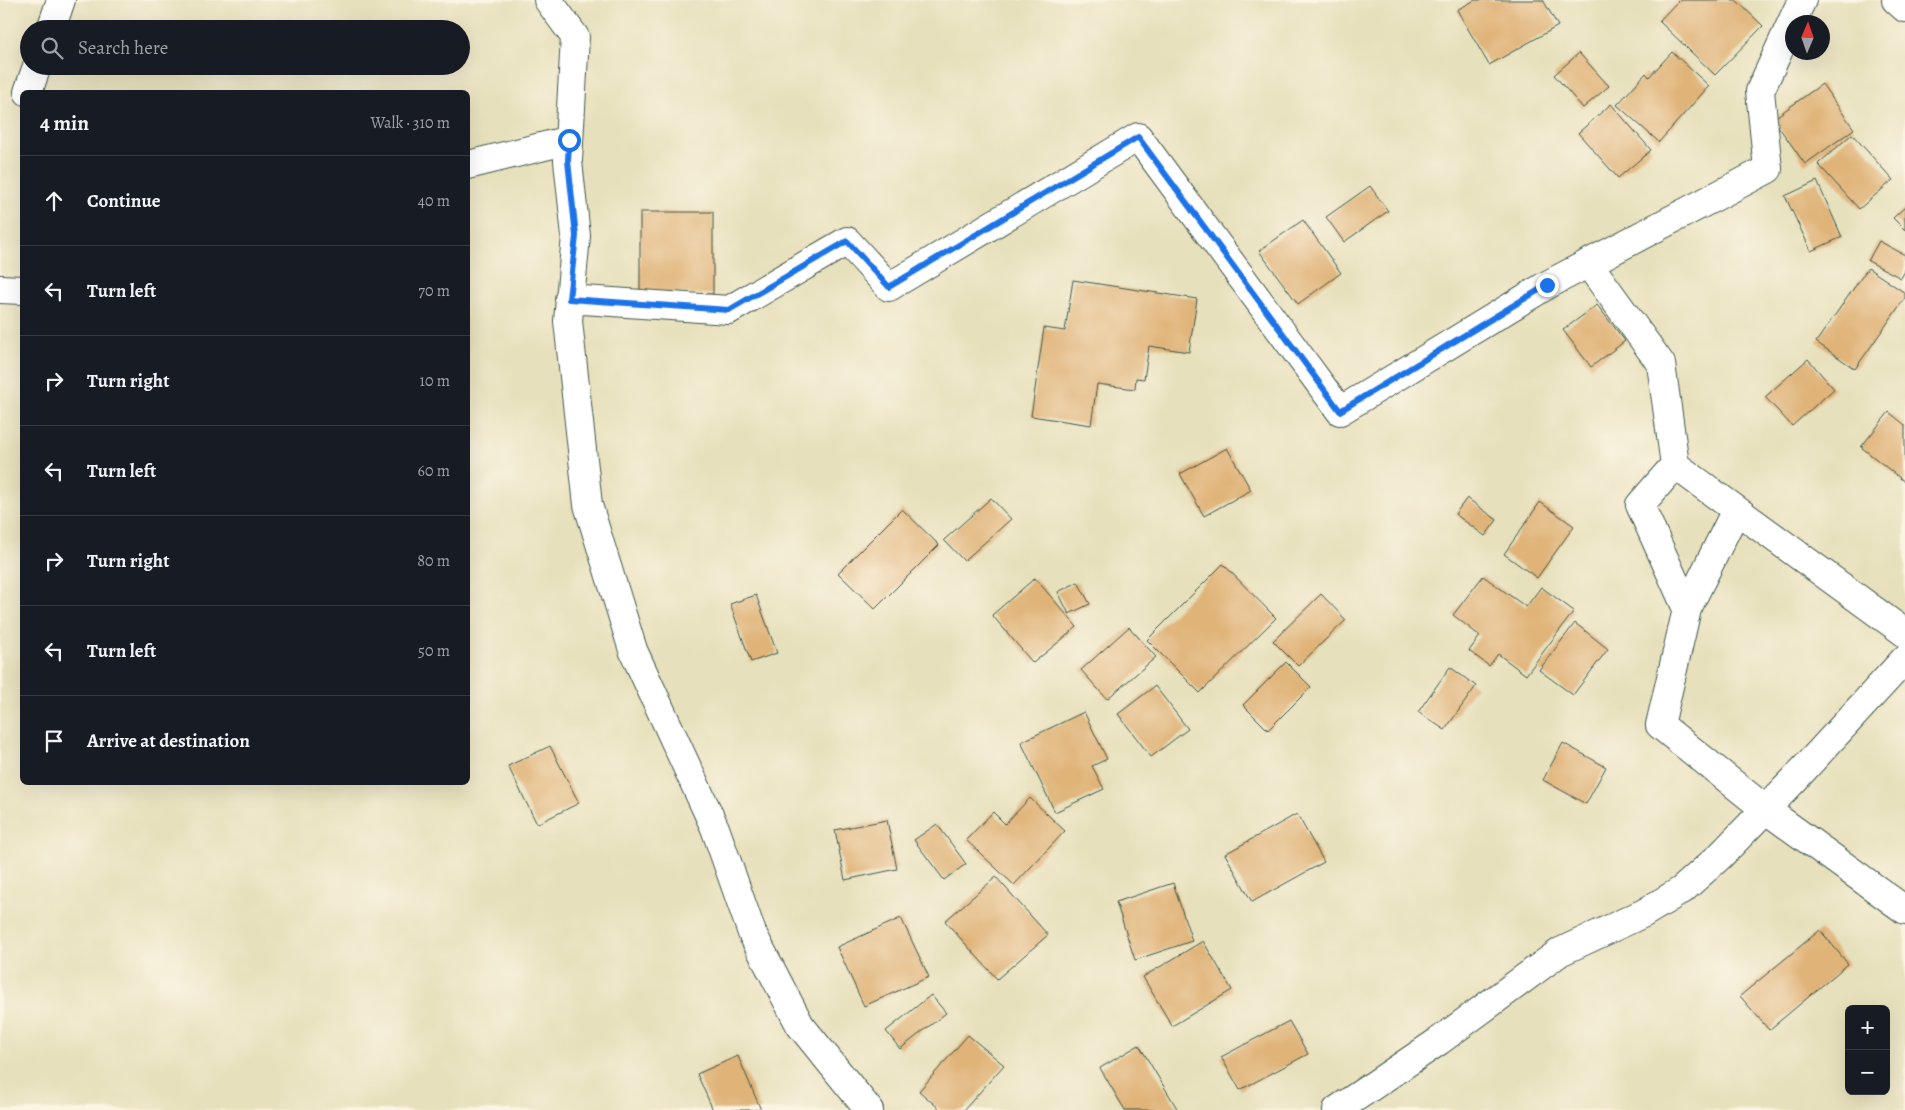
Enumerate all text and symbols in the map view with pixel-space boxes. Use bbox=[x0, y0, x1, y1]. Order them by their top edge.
north arrow bbox=[1785, 15, 1830, 60]
search box bbox=[20, 20, 470, 75]
icon: search bbox=[38, 34, 66, 62]
text: Search here bbox=[78, 35, 168, 61]
text: 4 min bbox=[40, 109, 89, 137]
text: Walk · 310 m bbox=[370, 112, 450, 134]
route start bbox=[558, 129, 581, 152]
icon: ahead bbox=[40, 187, 68, 215]
text: Continue bbox=[87, 188, 161, 214]
text: 40 m bbox=[418, 190, 450, 212]
route end bbox=[1536, 274, 1559, 297]
icon: left bbox=[40, 277, 68, 305]
text: Turn left bbox=[87, 278, 156, 304]
text: 70 m bbox=[418, 280, 450, 302]
icon: right bbox=[40, 367, 68, 395]
text: Turn right bbox=[87, 368, 169, 394]
text: 10 m bbox=[420, 370, 450, 392]
icon: left bbox=[40, 457, 68, 485]
text: Turn left bbox=[87, 458, 156, 484]
text: 60 m bbox=[418, 460, 450, 482]
icon: right bbox=[40, 547, 68, 575]
text: Turn right bbox=[87, 548, 169, 574]
text: 80 m bbox=[417, 550, 450, 572]
icon: left bbox=[40, 637, 68, 665]
text: Turn left bbox=[87, 638, 156, 664]
text: 50 m bbox=[418, 640, 450, 662]
icon: arrive bbox=[40, 727, 68, 755]
text: Arrive at destination bbox=[87, 728, 250, 754]
map controls bbox=[1845, 1005, 1890, 1095]
button: + bbox=[1845, 1005, 1890, 1050]
button: − bbox=[1845, 1050, 1890, 1095]

